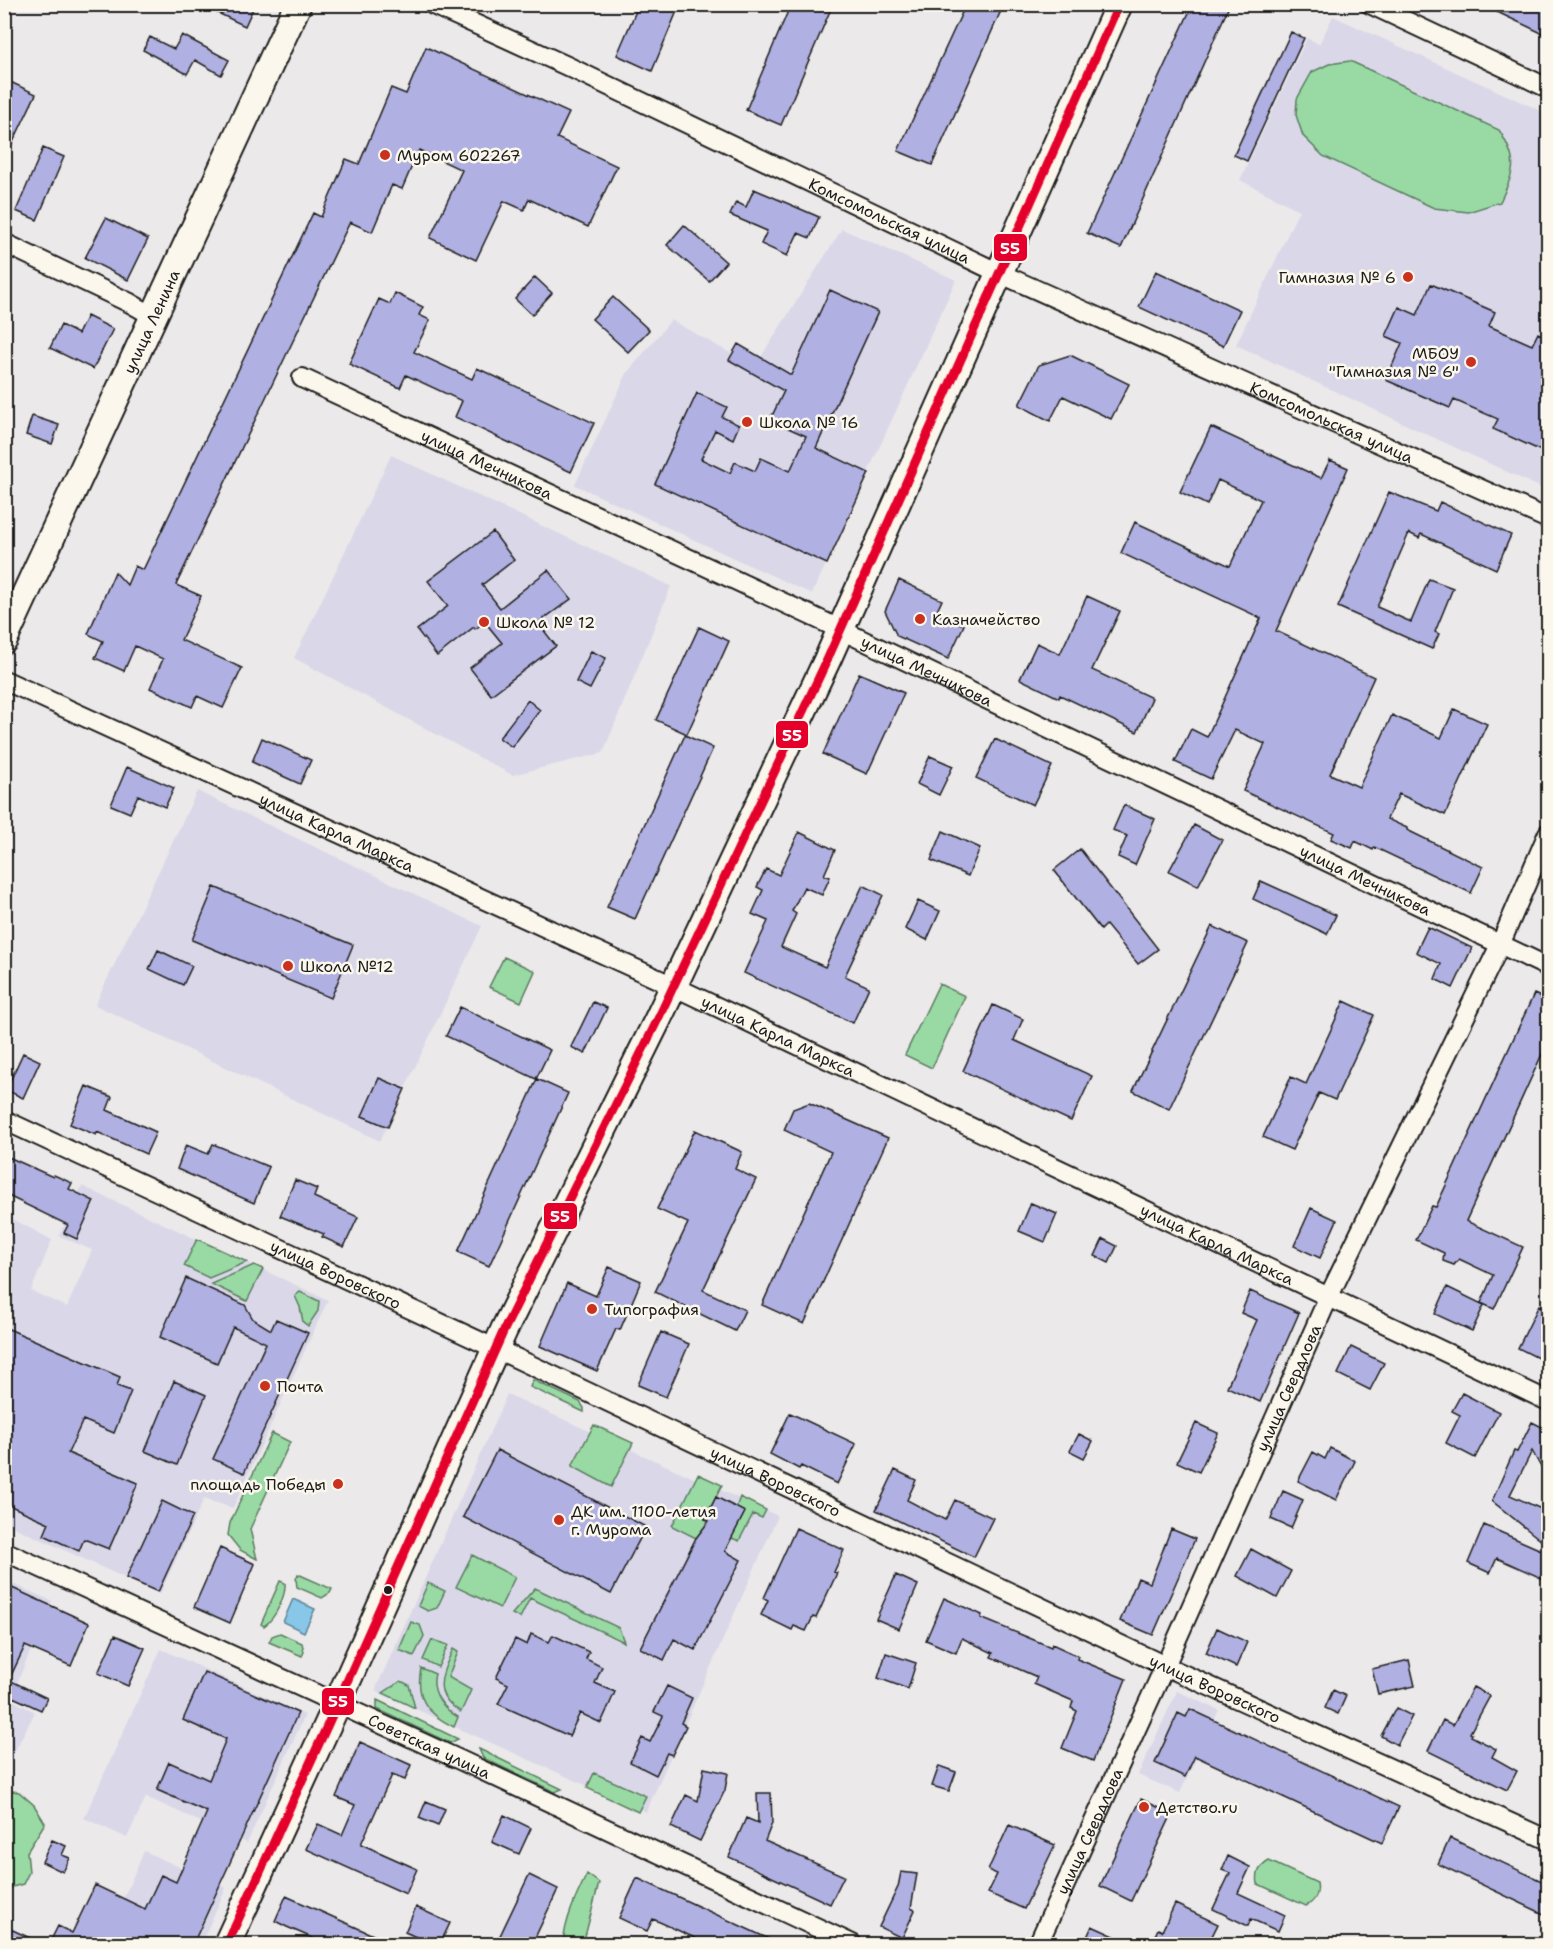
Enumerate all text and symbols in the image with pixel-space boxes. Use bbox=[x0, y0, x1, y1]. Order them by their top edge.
place label: Муром 602267 bbox=[397, 145, 521, 166]
marker: Муром 602267 bbox=[378, 148, 392, 162]
street label: Комсомольская улица bbox=[805, 173, 973, 269]
line badge: 55 bbox=[993, 233, 1028, 262]
text: 55 bbox=[1000, 238, 1020, 259]
street label: улица Ленина bbox=[119, 266, 185, 377]
place label: Гимназия № 6 bbox=[1278, 267, 1396, 288]
marker: Гимназия № 6 bbox=[1401, 270, 1415, 284]
place label: МБОУ "Гимназия № 6" bbox=[1329, 343, 1459, 382]
marker: МБОУ "Гимназия № 6" bbox=[1464, 355, 1478, 369]
street label: Комсомольская улица bbox=[1247, 377, 1416, 468]
place label: Школа № 16 bbox=[759, 412, 858, 433]
marker: Школа № 16 bbox=[740, 415, 754, 429]
street label: улица Мечникова bbox=[418, 425, 556, 504]
place label: Казначейство bbox=[932, 609, 1040, 630]
place label: Школа № 12 bbox=[496, 612, 595, 633]
marker: Казначейство bbox=[913, 612, 927, 626]
marker: Школа № 12 bbox=[477, 615, 491, 629]
street label: улица Мечникова bbox=[858, 631, 996, 711]
line badge: 55 bbox=[775, 720, 809, 749]
text: 55 bbox=[782, 725, 802, 746]
street label: улица Карла Маркса bbox=[256, 788, 417, 877]
street label: улица Мечникова bbox=[1296, 840, 1434, 921]
place label: Школа №12 bbox=[300, 956, 394, 977]
marker: Школа №12 bbox=[281, 959, 295, 973]
street label: улица Карла Маркса bbox=[698, 991, 858, 1082]
street label: улица Карла Маркса bbox=[1137, 1199, 1297, 1290]
line badge: 55 bbox=[543, 1202, 578, 1230]
text: 55 bbox=[550, 1206, 570, 1227]
street label: улица Воровского bbox=[267, 1235, 404, 1314]
place label: Типография bbox=[604, 1299, 699, 1320]
marker: Типография bbox=[585, 1302, 599, 1316]
street label: улица Свердлова bbox=[1251, 1321, 1326, 1455]
place label: Почта bbox=[277, 1376, 323, 1397]
marker: Почта bbox=[258, 1379, 272, 1393]
street label: улица Воровского bbox=[707, 1442, 844, 1522]
place label: площадь Победы bbox=[190, 1474, 326, 1495]
marker: площадь Победы bbox=[331, 1477, 345, 1491]
place label: ДК им. 1100-летия г. Мурома bbox=[571, 1501, 717, 1540]
marker: ДК им. 1100-летия г. Мурома bbox=[552, 1513, 566, 1527]
unlabelled marker bbox=[382, 1584, 394, 1596]
street label: улица Воровского bbox=[1146, 1650, 1284, 1728]
line badge: 55 bbox=[321, 1687, 355, 1716]
text: 55 bbox=[328, 1691, 348, 1712]
street label: Советская улица bbox=[365, 1709, 494, 1784]
street label: улица Свердлова bbox=[1052, 1765, 1128, 1898]
place label: Детство.ru bbox=[1156, 1797, 1238, 1818]
marker: Детство.ru bbox=[1137, 1800, 1151, 1814]

